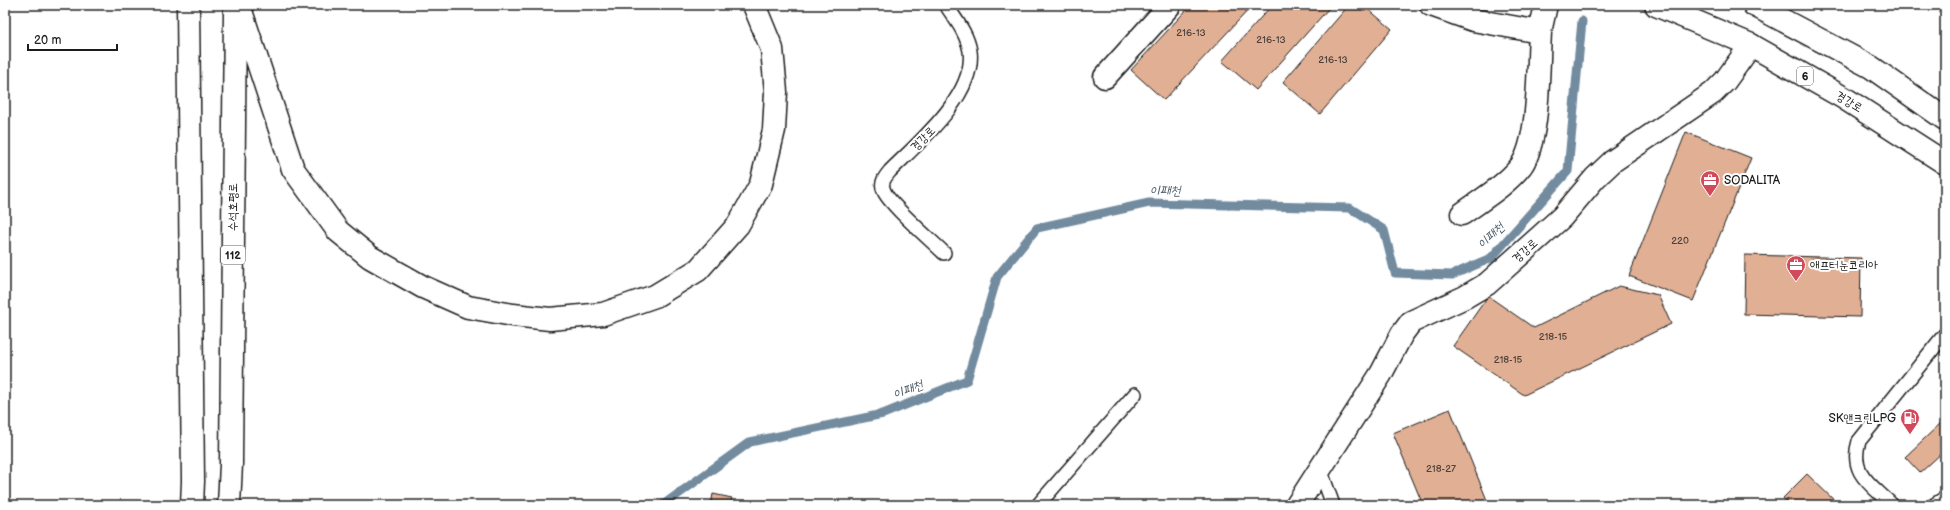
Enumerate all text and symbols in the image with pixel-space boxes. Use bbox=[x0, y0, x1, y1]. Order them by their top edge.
scale bar bbox=[28, 26, 117, 52]
house number: 216-13 bbox=[1176, 27, 1206, 39]
text: 20 m bbox=[34, 33, 61, 48]
house number: 216-13 bbox=[1256, 34, 1286, 46]
house number: 216-13 bbox=[1318, 54, 1348, 66]
road number: 6 bbox=[1797, 67, 1813, 85]
street label: 경강로 bbox=[1833, 88, 1865, 116]
street label: 경강로 bbox=[907, 123, 939, 155]
office icon: SODALITA bbox=[1699, 169, 1721, 197]
place label: SODALITA bbox=[1724, 173, 1781, 188]
street label: 수석호평로 bbox=[226, 183, 241, 231]
water label: 이패천 bbox=[1149, 183, 1182, 199]
water label: 이패천 bbox=[1474, 218, 1509, 253]
house number: 220 bbox=[1671, 235, 1689, 247]
street label: 경강로 bbox=[1509, 236, 1541, 266]
road number: 112 bbox=[221, 246, 245, 264]
office icon: 애프터눈코리아 bbox=[1785, 254, 1807, 282]
place label: 애프터눈코리아 bbox=[1810, 258, 1878, 273]
house number: 218-15 bbox=[1539, 331, 1568, 343]
house number: 218-15 bbox=[1494, 354, 1523, 366]
water label: 이패천 bbox=[890, 376, 927, 403]
fuel station icon: SK앤크린LPG bbox=[1899, 407, 1921, 435]
place label: SK앤크린LPG bbox=[1829, 411, 1896, 426]
house number: 218-27 bbox=[1426, 463, 1456, 475]

